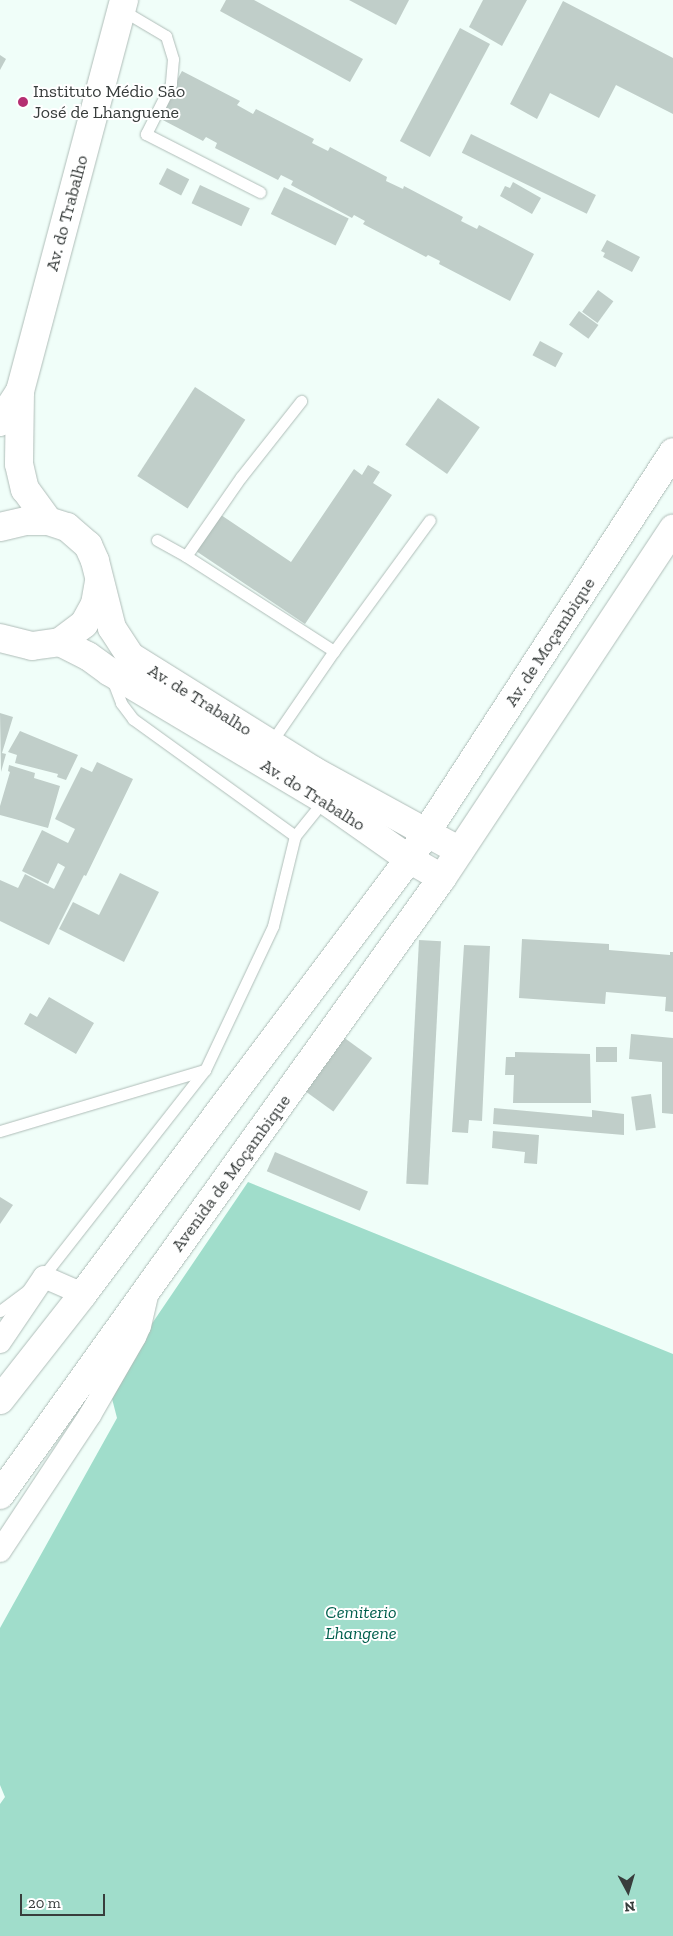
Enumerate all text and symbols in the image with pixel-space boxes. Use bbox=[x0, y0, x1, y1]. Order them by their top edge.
place label: Instituto Médio São José de Lhanguene bbox=[33, 81, 185, 124]
marker: Instituto Médio São José de Lhanguene bbox=[17, 96, 29, 108]
street label: Av. do Trabalho bbox=[41, 152, 93, 274]
street label: Av. de Moçambique bbox=[500, 573, 600, 711]
street label: Av. de Trabalho bbox=[144, 659, 256, 741]
street label: Av. do Trabalho bbox=[257, 754, 369, 836]
street label: Avenida de Moçambique bbox=[167, 1090, 295, 1256]
park label: Cemiterio Lhangene bbox=[325, 1602, 397, 1645]
north arrow bbox=[603, 1866, 653, 1916]
scale bar bbox=[22, 1884, 108, 1916]
text: 20 m bbox=[28, 1894, 61, 1912]
text: N bbox=[623, 1897, 636, 1915]

